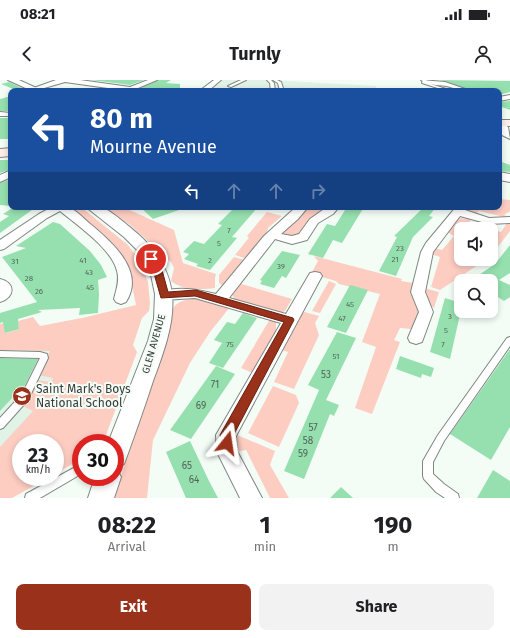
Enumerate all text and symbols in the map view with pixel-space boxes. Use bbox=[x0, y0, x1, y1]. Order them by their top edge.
text: 08:21 bbox=[20, 5, 55, 23]
icon: back bbox=[16, 43, 38, 65]
text: Turnly bbox=[229, 43, 281, 65]
icon: person bbox=[472, 43, 494, 65]
text: 80 m bbox=[90, 102, 153, 135]
icon: left bbox=[24, 104, 76, 156]
text: Mourne Avenue bbox=[90, 136, 217, 158]
icon: left bbox=[181, 180, 203, 202]
icon: ahead bbox=[223, 180, 245, 202]
icon: ahead bbox=[265, 180, 287, 202]
icon: right bbox=[307, 180, 329, 202]
map controls bbox=[454, 222, 498, 318]
button: sound bbox=[454, 222, 498, 266]
house number: 7 bbox=[227, 226, 231, 235]
house number: 5 bbox=[217, 239, 221, 248]
pin bbox=[134, 242, 168, 276]
house number: 23 bbox=[396, 244, 404, 253]
icon: arrive bbox=[140, 248, 162, 270]
house number: 21 bbox=[391, 255, 399, 264]
house number: 41 bbox=[79, 256, 87, 265]
house number: 2 bbox=[208, 256, 212, 265]
house number: 31 bbox=[11, 257, 19, 266]
house number: 39 bbox=[277, 262, 285, 271]
house number: 43 bbox=[85, 268, 93, 277]
house number: 28 bbox=[25, 274, 34, 283]
button: search bbox=[454, 274, 498, 318]
house number: 45 bbox=[86, 283, 94, 292]
house number: 26 bbox=[35, 287, 43, 296]
house number: 45 bbox=[346, 300, 354, 309]
house number: 3 bbox=[448, 312, 452, 321]
street label: GLEN AVENUE bbox=[140, 313, 168, 375]
house number: 47 bbox=[338, 314, 346, 323]
house number: 5 bbox=[444, 326, 448, 335]
house number: 75 bbox=[226, 340, 234, 349]
house number: 7 bbox=[441, 340, 445, 349]
house number: 51 bbox=[332, 352, 340, 361]
house number: 53 bbox=[321, 369, 331, 381]
house number: 71 bbox=[211, 379, 219, 391]
place label: Saint Mark's Boys National School bbox=[36, 382, 131, 410]
school or university icon: Saint Mark's Boys National School bbox=[11, 385, 33, 407]
house number: 69 bbox=[196, 400, 206, 412]
position arrow bbox=[206, 422, 248, 464]
house number: 57 bbox=[308, 422, 318, 434]
speed limit sign: 30 bbox=[72, 434, 124, 486]
house number: 58 bbox=[303, 435, 314, 447]
text: 23 bbox=[28, 443, 48, 467]
house number: 59 bbox=[298, 448, 308, 460]
house number: 65 bbox=[182, 460, 192, 472]
text: km/h bbox=[26, 464, 50, 476]
house number: 64 bbox=[189, 474, 200, 486]
text: 08:22 bbox=[98, 511, 156, 539]
text: 1 bbox=[259, 511, 271, 539]
text: 190 bbox=[374, 511, 412, 539]
text: Arrival bbox=[108, 539, 146, 554]
text: min bbox=[254, 539, 276, 554]
text: m bbox=[388, 539, 399, 554]
button: Exit bbox=[16, 584, 251, 630]
button: Share bbox=[259, 584, 494, 630]

